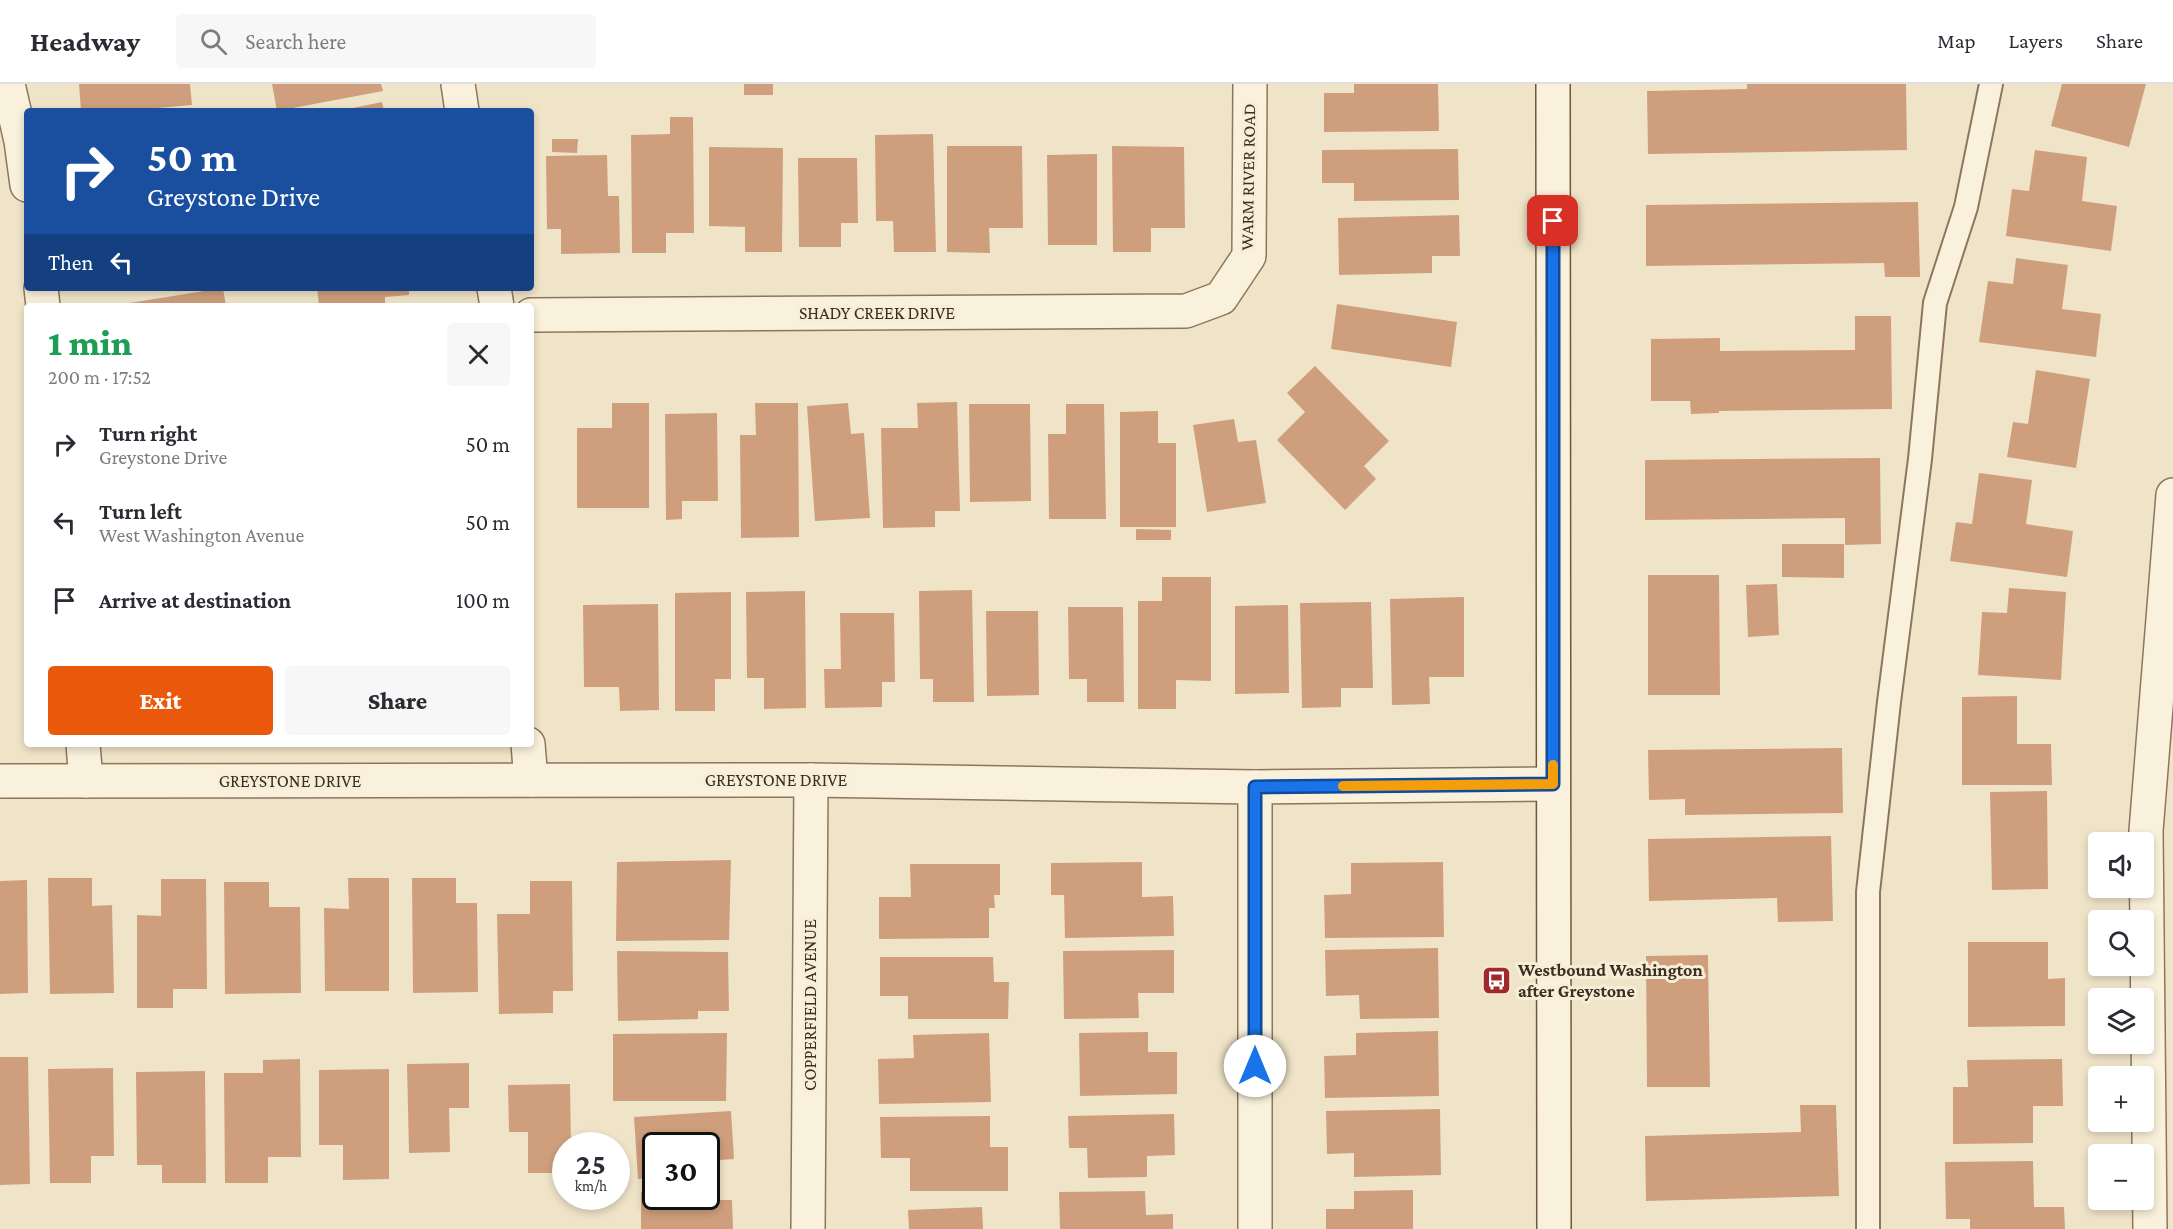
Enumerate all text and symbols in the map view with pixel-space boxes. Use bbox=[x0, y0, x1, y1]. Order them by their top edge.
search box bbox=[176, 14, 596, 68]
icon: search bbox=[197, 25, 230, 58]
text: Headway bbox=[30, 26, 140, 57]
text: Search here bbox=[245, 29, 346, 54]
text: Map bbox=[1937, 29, 1976, 53]
text: Layers bbox=[2009, 29, 2063, 53]
text: Share bbox=[2096, 29, 2143, 53]
street label: WARM RIVER ROAD bbox=[1237, 103, 1259, 251]
icon: right bbox=[48, 132, 126, 210]
text: 50 m bbox=[147, 133, 237, 180]
text: Greystone Drive bbox=[147, 182, 320, 212]
pin bbox=[1527, 195, 1578, 246]
icon: arrive bbox=[1536, 204, 1569, 237]
icon: left bbox=[105, 246, 138, 279]
text: Then bbox=[48, 250, 93, 275]
street label: SHADY CREEK DRIVE bbox=[799, 303, 955, 323]
text: 1 min bbox=[48, 323, 132, 363]
button: close bbox=[447, 323, 510, 386]
text: 200 m · 17:52 bbox=[48, 366, 151, 388]
text: Turn right bbox=[99, 421, 197, 446]
icon: right bbox=[48, 428, 81, 461]
text: 50 m bbox=[465, 432, 510, 457]
text: Greystone Drive bbox=[99, 446, 227, 468]
text: Turn left bbox=[99, 499, 182, 524]
icon: left bbox=[48, 506, 81, 539]
text: 50 m bbox=[465, 510, 510, 535]
text: West Washington Avenue bbox=[99, 524, 304, 546]
icon: arrive bbox=[48, 584, 81, 617]
text: Arrive at destination bbox=[99, 588, 291, 613]
text: 100 m bbox=[456, 588, 510, 613]
button: Exit bbox=[48, 666, 273, 735]
button: Share bbox=[285, 666, 510, 735]
street label: GREYSTONE DRIVE bbox=[705, 770, 848, 790]
street label: GREYSTONE DRIVE bbox=[219, 771, 362, 791]
map controls bbox=[2088, 832, 2154, 1210]
button: sound bbox=[2088, 832, 2154, 898]
button: search bbox=[2088, 910, 2154, 976]
street label: COPPERFIELD AVENUE bbox=[800, 919, 820, 1091]
place label: Westbound Washington after Greystone bbox=[1517, 960, 1703, 1001]
bus stop icon: Westbound Washington after Greystone bbox=[1481, 964, 1513, 996]
button: layers bbox=[2088, 988, 2154, 1054]
position arrow bbox=[1223, 1034, 1287, 1098]
button: + bbox=[2088, 1066, 2154, 1132]
speed limit sign: 30 bbox=[642, 1132, 720, 1210]
button: − bbox=[2088, 1144, 2154, 1210]
text: 25 bbox=[576, 1147, 606, 1180]
text: km/h bbox=[575, 1178, 607, 1194]

